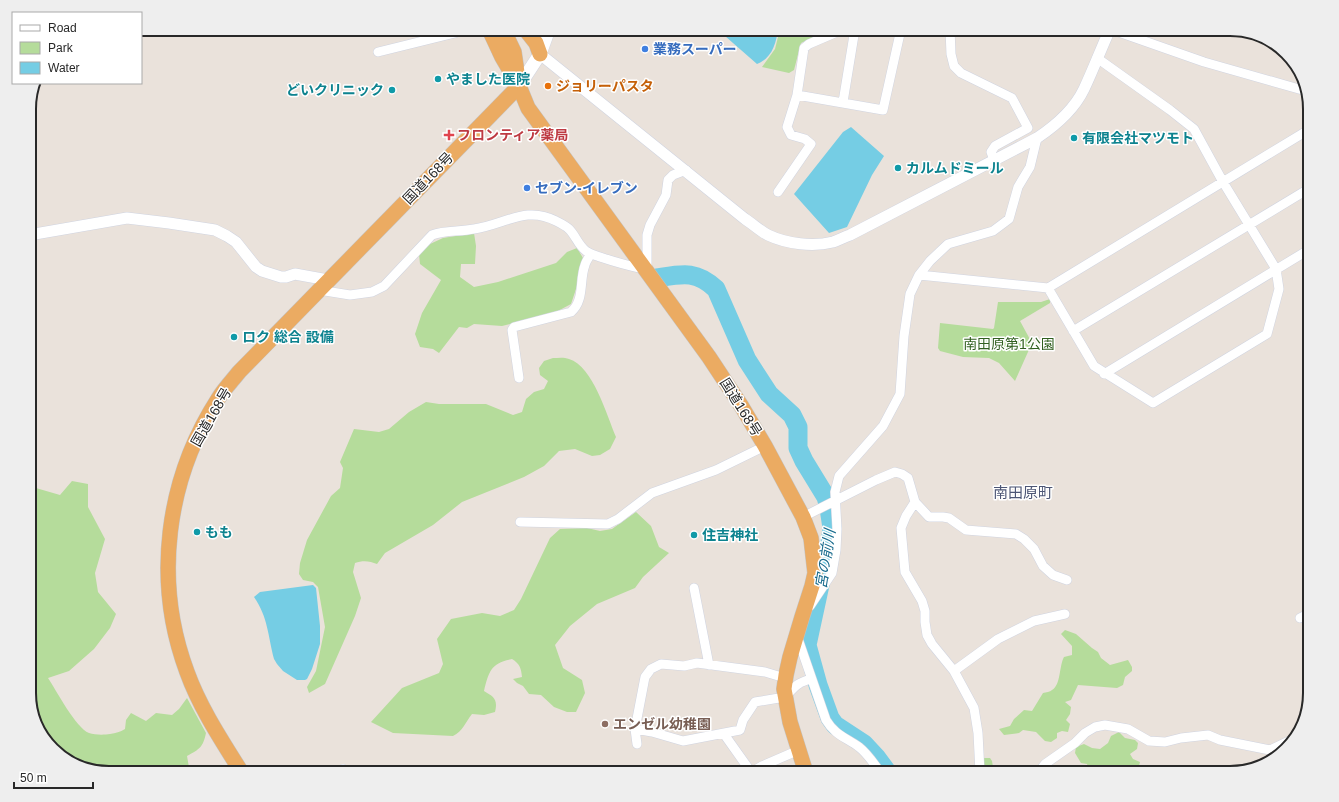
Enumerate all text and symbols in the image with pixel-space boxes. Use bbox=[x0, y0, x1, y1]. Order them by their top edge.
legend bbox=[12, 12, 142, 84]
text: Road bbox=[48, 21, 77, 35]
text: Park bbox=[48, 41, 74, 55]
place label: 業務スーパー bbox=[653, 41, 737, 57]
marker: 業務スーパー bbox=[640, 44, 650, 54]
text: Water bbox=[48, 61, 80, 75]
place label: やました医院 bbox=[446, 71, 530, 87]
marker: やました医院 bbox=[433, 74, 443, 84]
place label: ジョリーパスタ bbox=[556, 78, 654, 94]
marker: ジョリーパスタ bbox=[543, 81, 553, 91]
place label: どいクリニック bbox=[286, 82, 384, 98]
marker: どいクリニック bbox=[387, 85, 397, 95]
place label: フロンティア薬局 bbox=[457, 127, 568, 143]
marker: フロンティア薬局 bbox=[444, 130, 454, 140]
place label: 有限会社マツモト bbox=[1082, 130, 1194, 146]
marker: 有限会社マツモト bbox=[1069, 133, 1079, 143]
street label: 国道168号 bbox=[400, 149, 456, 207]
place label: カルムドミール bbox=[906, 160, 1004, 176]
marker: カルムドミール bbox=[893, 163, 903, 173]
place label: セブン-イレブン bbox=[535, 180, 638, 196]
marker: セブン-イレブン bbox=[522, 183, 532, 193]
place label: ロク 総合 設備 bbox=[242, 329, 334, 345]
marker: ロク 総合 設備 bbox=[229, 332, 239, 342]
park label: 南田原第1公園 bbox=[963, 336, 1055, 352]
street label: 国道168号 bbox=[717, 375, 765, 439]
street label: 国道168号 bbox=[188, 385, 234, 449]
district label: 南田原町 bbox=[993, 484, 1053, 501]
place label: もも bbox=[205, 524, 233, 540]
water label: 宮の前川 bbox=[812, 526, 838, 590]
marker: もも bbox=[192, 527, 202, 537]
place label: 住吉神社 bbox=[702, 527, 758, 543]
marker: 住吉神社 bbox=[689, 530, 699, 540]
place label: エンゼル幼稚園 bbox=[613, 716, 711, 732]
marker: エンゼル幼稚園 bbox=[600, 719, 610, 729]
scale bar bbox=[14, 764, 93, 790]
text: 50 m bbox=[20, 771, 47, 785]

